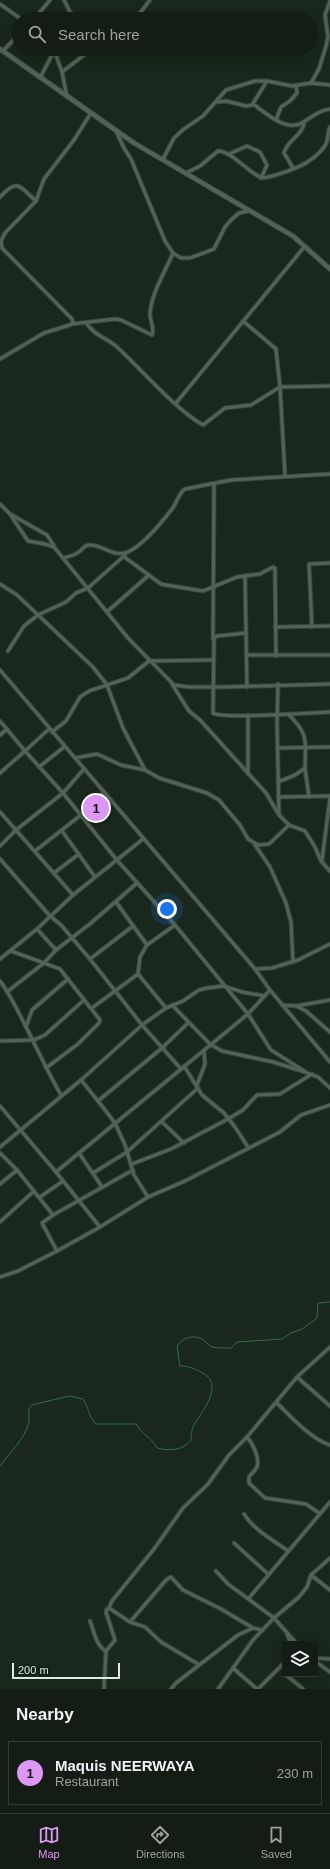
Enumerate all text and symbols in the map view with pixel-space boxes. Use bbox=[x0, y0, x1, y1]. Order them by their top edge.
search box bbox=[12, 12, 318, 56]
icon: search bbox=[26, 23, 48, 45]
text: Search here bbox=[58, 26, 140, 43]
pin: 1 bbox=[83, 793, 109, 823]
your location bbox=[157, 899, 177, 919]
map controls bbox=[282, 1641, 318, 1677]
button: layers bbox=[282, 1641, 318, 1677]
scale bar bbox=[12, 1661, 120, 1680]
text: 200 m bbox=[18, 1664, 49, 1676]
text: Nearby bbox=[16, 1705, 74, 1724]
text: Maquis NEERWAYA bbox=[55, 1757, 195, 1774]
text: 1 bbox=[26, 1766, 34, 1781]
text: 230 m bbox=[277, 1766, 313, 1781]
text: Restaurant bbox=[55, 1774, 119, 1789]
tab: Map bbox=[38, 1824, 60, 1860]
tab: Directions bbox=[136, 1824, 185, 1860]
tab: Saved bbox=[261, 1824, 292, 1860]

